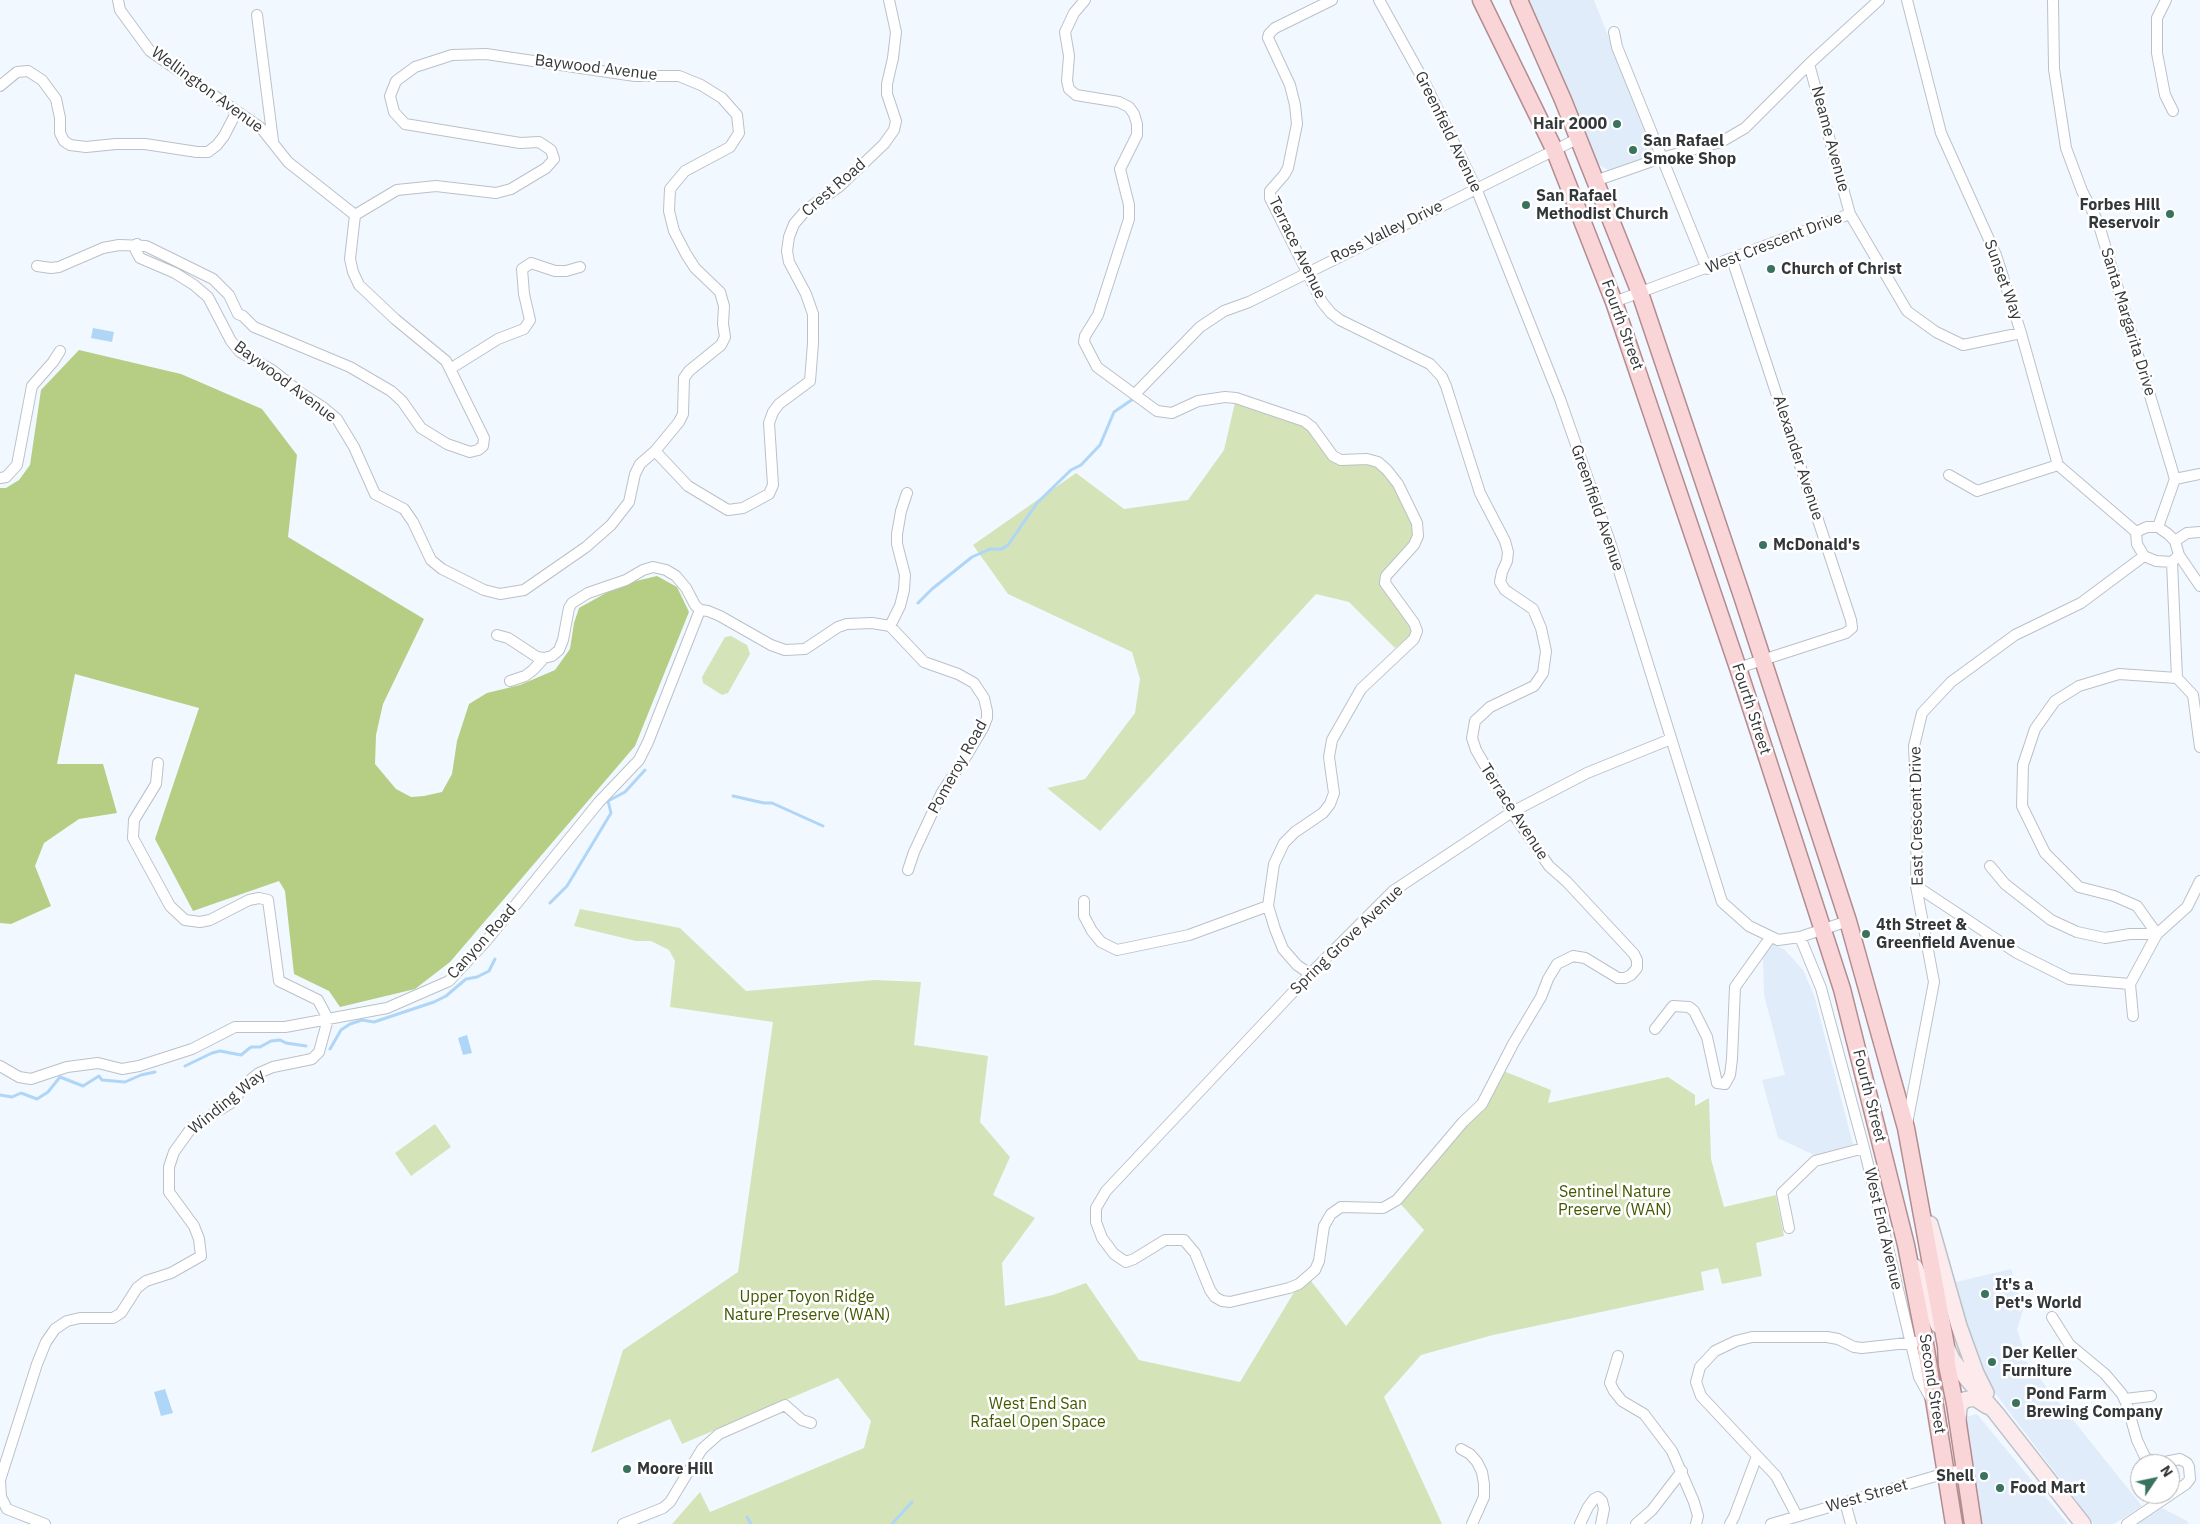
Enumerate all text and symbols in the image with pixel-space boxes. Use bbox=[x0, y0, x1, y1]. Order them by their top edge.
street label: Wellington Avenue bbox=[147, 43, 267, 137]
street label: Baywood Avenue bbox=[534, 51, 658, 85]
street label: Greenfield Avenue bbox=[1410, 68, 1486, 196]
street label: Neame Avenue bbox=[1807, 84, 1853, 194]
place label: Hair 2000 bbox=[1533, 114, 1607, 134]
marker: Hair 2000 bbox=[1611, 118, 1623, 130]
place label: San Rafael Smoke Shop bbox=[1643, 131, 1736, 169]
marker: San Rafael Smoke Shop bbox=[1627, 144, 1639, 156]
street label: Crest Road bbox=[798, 155, 870, 221]
place label: San Rafael Methodist Church bbox=[1536, 186, 1669, 224]
street label: Terrace Avenue bbox=[1264, 194, 1330, 302]
place label: Forbes Hill Reservoir bbox=[2079, 195, 2160, 233]
street label: Ross Valley Drive bbox=[1328, 197, 1446, 267]
marker: San Rafael Methodist Church bbox=[1520, 199, 1532, 211]
street label: West Crescent Drive bbox=[1703, 208, 1845, 278]
marker: Forbes Hill Reservoir bbox=[2164, 208, 2176, 220]
street label: Sunset Way bbox=[1980, 237, 2026, 323]
street label: Santa Margarita Drive bbox=[2096, 246, 2160, 398]
place label: Church of Christ bbox=[1781, 259, 1902, 279]
marker: Church of Christ bbox=[1765, 263, 1777, 275]
street label: Fourth Street bbox=[1597, 277, 1647, 373]
street label: Baywood Avenue bbox=[230, 337, 340, 427]
street label: Alexander Avenue bbox=[1769, 393, 1827, 523]
street label: Greenfield Avenue bbox=[1566, 442, 1628, 574]
place label: McDonald's bbox=[1773, 535, 1860, 555]
marker: McDonald's bbox=[1757, 539, 1769, 551]
street label: Fourth Street bbox=[1727, 661, 1775, 757]
street label: Pomeroy Road bbox=[924, 717, 992, 817]
street label: East Crescent Drive bbox=[1906, 746, 1928, 886]
street label: Terrace Avenue bbox=[1476, 760, 1552, 864]
street label: Spring Grove Avenue bbox=[1287, 881, 1407, 999]
street label: Canyon Road bbox=[443, 901, 521, 983]
place label: 4th Street & Greenfield Avenue bbox=[1876, 915, 2015, 953]
marker: 4th Street & Greenfield Avenue bbox=[1860, 928, 1872, 940]
street label: Fourth Street bbox=[1848, 1048, 1890, 1144]
street label: Winding Way bbox=[185, 1065, 269, 1139]
street label: West End Avenue bbox=[1860, 1166, 1906, 1292]
park label: Sentinel Nature Preserve (WAN) bbox=[1558, 1182, 1672, 1220]
place label: It's a Pet's World bbox=[1995, 1275, 2082, 1313]
park label: Upper Toyon Ridge Nature Preserve (WAN) bbox=[724, 1287, 890, 1325]
marker: It's a Pet's World bbox=[1979, 1288, 1991, 1300]
street label: Second Street bbox=[1915, 1333, 1949, 1435]
place label: Der Keller Furniture bbox=[2002, 1343, 2077, 1381]
marker: Der Keller Furniture bbox=[1986, 1356, 1998, 1368]
place label: Pond Farm Brewing Company bbox=[2026, 1384, 2163, 1422]
park label: West End San Rafael Open Space bbox=[970, 1394, 1106, 1432]
marker: Pond Farm Brewing Company bbox=[2010, 1397, 2022, 1409]
north arrow bbox=[2130, 1454, 2180, 1504]
place label: Moore Hill bbox=[637, 1459, 713, 1479]
text: N bbox=[2156, 1462, 2177, 1480]
marker: Moore Hill bbox=[621, 1463, 633, 1475]
place label: Shell bbox=[1936, 1466, 1974, 1486]
marker: Shell bbox=[1978, 1470, 1990, 1482]
street label: West Street bbox=[1824, 1475, 1910, 1517]
place label: Food Mart bbox=[2010, 1478, 2085, 1498]
marker: Food Mart bbox=[1994, 1482, 2006, 1494]

